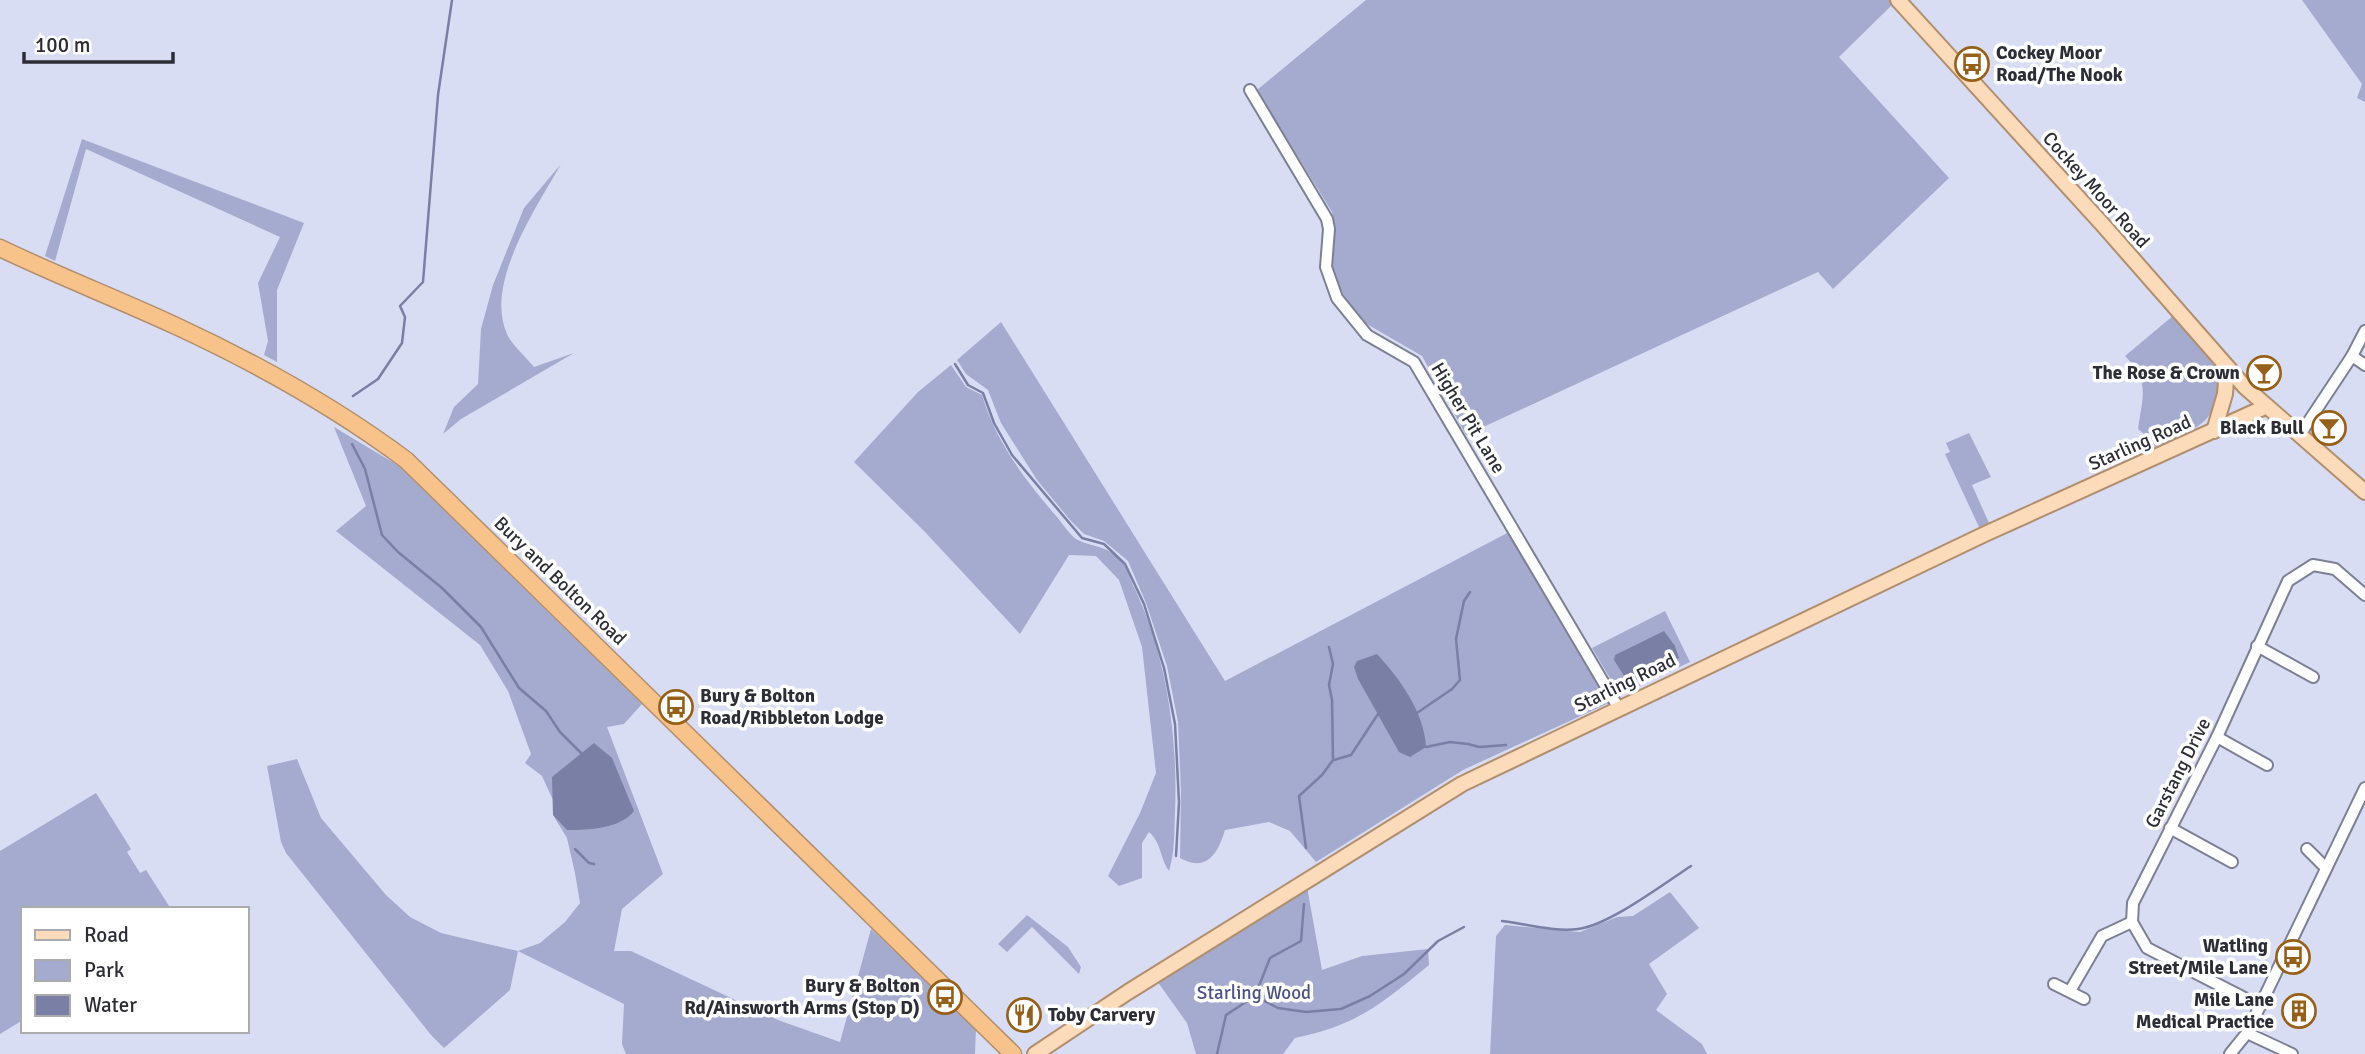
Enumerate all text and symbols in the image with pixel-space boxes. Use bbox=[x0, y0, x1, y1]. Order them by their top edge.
scale bar bbox=[24, 21, 173, 65]
text: 100 m bbox=[35, 32, 90, 58]
place label: Cockey Moor Road/The Nook bbox=[1996, 41, 2123, 87]
bus stop icon: Cockey Moor Road/The Nook bbox=[1953, 45, 1991, 83]
street label: Cockey Moor Road bbox=[2037, 127, 2155, 253]
bar icon: The Rose & Crown bbox=[2245, 354, 2283, 392]
street label: Higher Pit Lane bbox=[1426, 358, 1510, 478]
place label: The Rose & Crown bbox=[2093, 361, 2240, 385]
bar icon: Black Bull bbox=[2310, 409, 2348, 447]
street label: Starling Road bbox=[2085, 410, 2195, 476]
place label: Black Bull bbox=[2220, 416, 2304, 440]
street label: Bury and Bolton Road bbox=[489, 512, 631, 650]
street label: Starling Road bbox=[1570, 648, 1680, 718]
place label: Bury & Bolton Road/Ribbleton Lodge bbox=[700, 684, 884, 730]
bus stop icon: Bury & Bolton Road/Ribbleton Lodge bbox=[657, 688, 695, 726]
street label: Garstang Drive bbox=[2140, 714, 2216, 832]
legend bbox=[21, 907, 248, 1033]
text: Road bbox=[84, 922, 129, 948]
place label: Watling Street/Mile Lane bbox=[2128, 934, 2268, 980]
bus stop icon: Watling Street/Mile Lane bbox=[2274, 938, 2312, 976]
text: Park bbox=[84, 957, 125, 983]
place label: Bury & Bolton Rd/Ainsworth Arms (Stop D) bbox=[684, 974, 920, 1020]
bus stop icon: Bury & Bolton Rd/Ainsworth Arms (Stop D) bbox=[926, 978, 964, 1016]
park label: Starling Wood bbox=[1197, 981, 1311, 1005]
place label: Mile Lane Medical Practice bbox=[2136, 988, 2274, 1034]
text: Water bbox=[84, 992, 137, 1018]
building icon: Mile Lane Medical Practice bbox=[2280, 992, 2318, 1030]
restaurant icon: Toby Carvery bbox=[1005, 996, 1043, 1034]
place label: Toby Carvery bbox=[1048, 1003, 1156, 1027]

